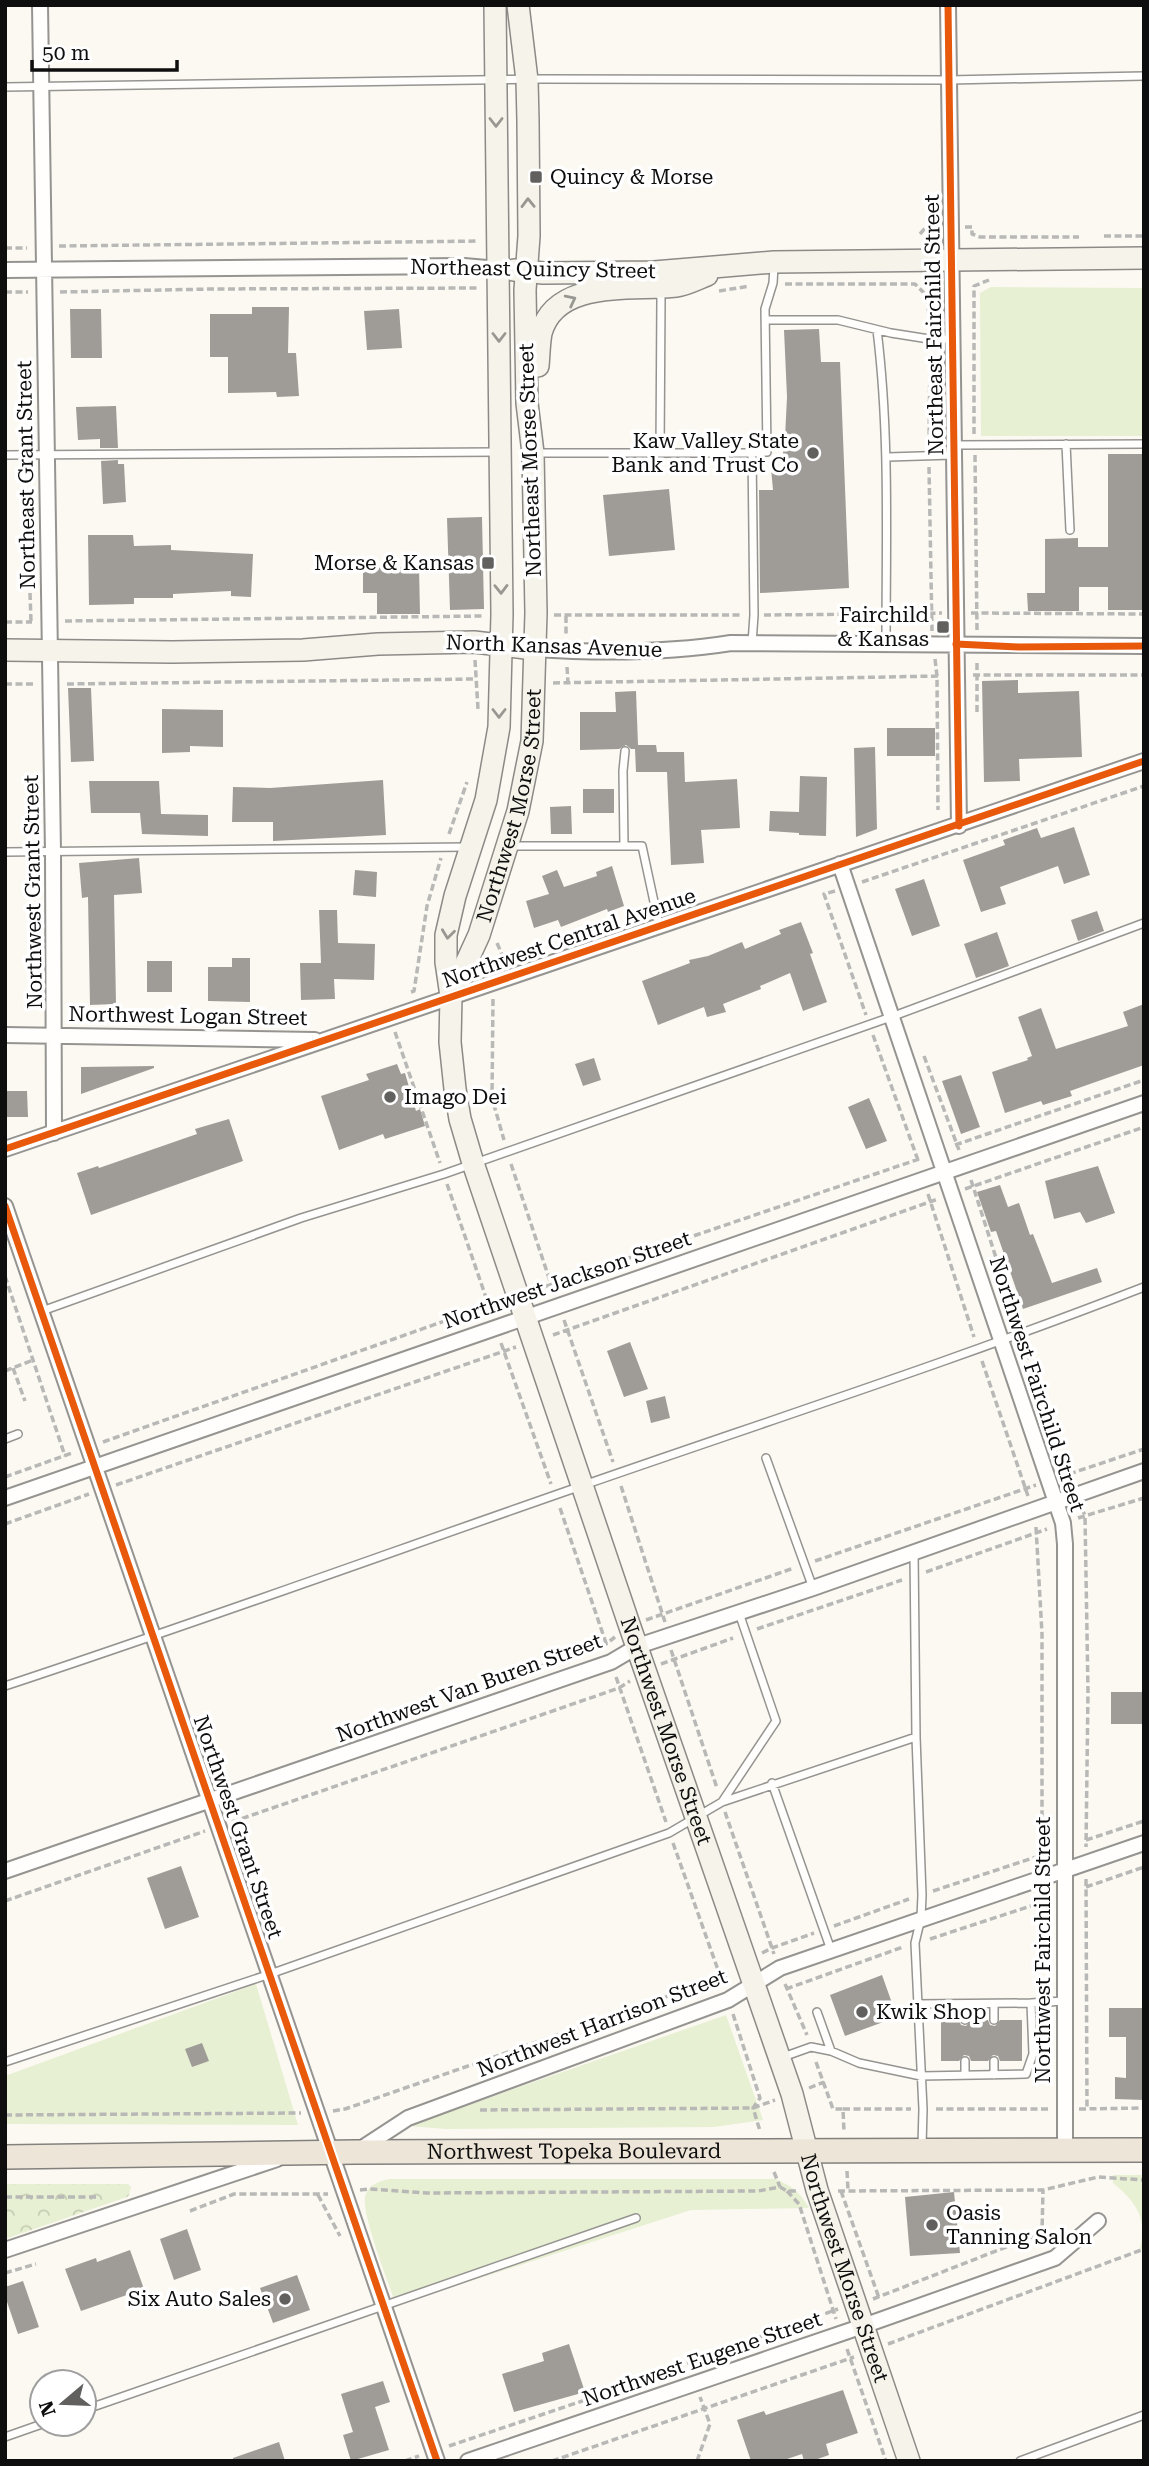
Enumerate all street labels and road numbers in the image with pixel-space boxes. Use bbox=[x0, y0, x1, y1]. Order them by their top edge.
street label: Northeast Fairchild Street bbox=[920, 194, 948, 456]
street label: Northeast Quincy Street bbox=[410, 255, 656, 283]
street label: Northeast Morse Street bbox=[514, 342, 546, 577]
street label: Northeast Grant Street bbox=[12, 360, 40, 590]
street label: North Kansas Avenue bbox=[445, 630, 663, 662]
street label: Northwest Morse Street bbox=[472, 688, 546, 925]
street label: Northwest Grant Street bbox=[19, 774, 47, 1009]
street label: Northwest Central Avenue bbox=[439, 883, 699, 993]
street label: Northwest Logan Street bbox=[68, 1002, 308, 1030]
street label: Northwest Jackson Street bbox=[440, 1226, 694, 1334]
street label: Northwest Fairchild Street bbox=[984, 1253, 1090, 1515]
street label: Northwest Morse Street bbox=[616, 1614, 717, 1848]
street label: Northwest Van Buren Street bbox=[333, 1629, 605, 1747]
street label: Northwest Grant Street bbox=[188, 1712, 288, 1942]
street label: Northwest Fairchild Street bbox=[1031, 1816, 1055, 2083]
street label: Northwest Harrison Street bbox=[474, 1964, 731, 2082]
street label: Northwest Topeka Boulevard bbox=[427, 2139, 722, 2164]
street label: Northwest Morse Street bbox=[796, 2151, 893, 2386]
street label: Northwest Eugene Street bbox=[579, 2307, 825, 2411]

